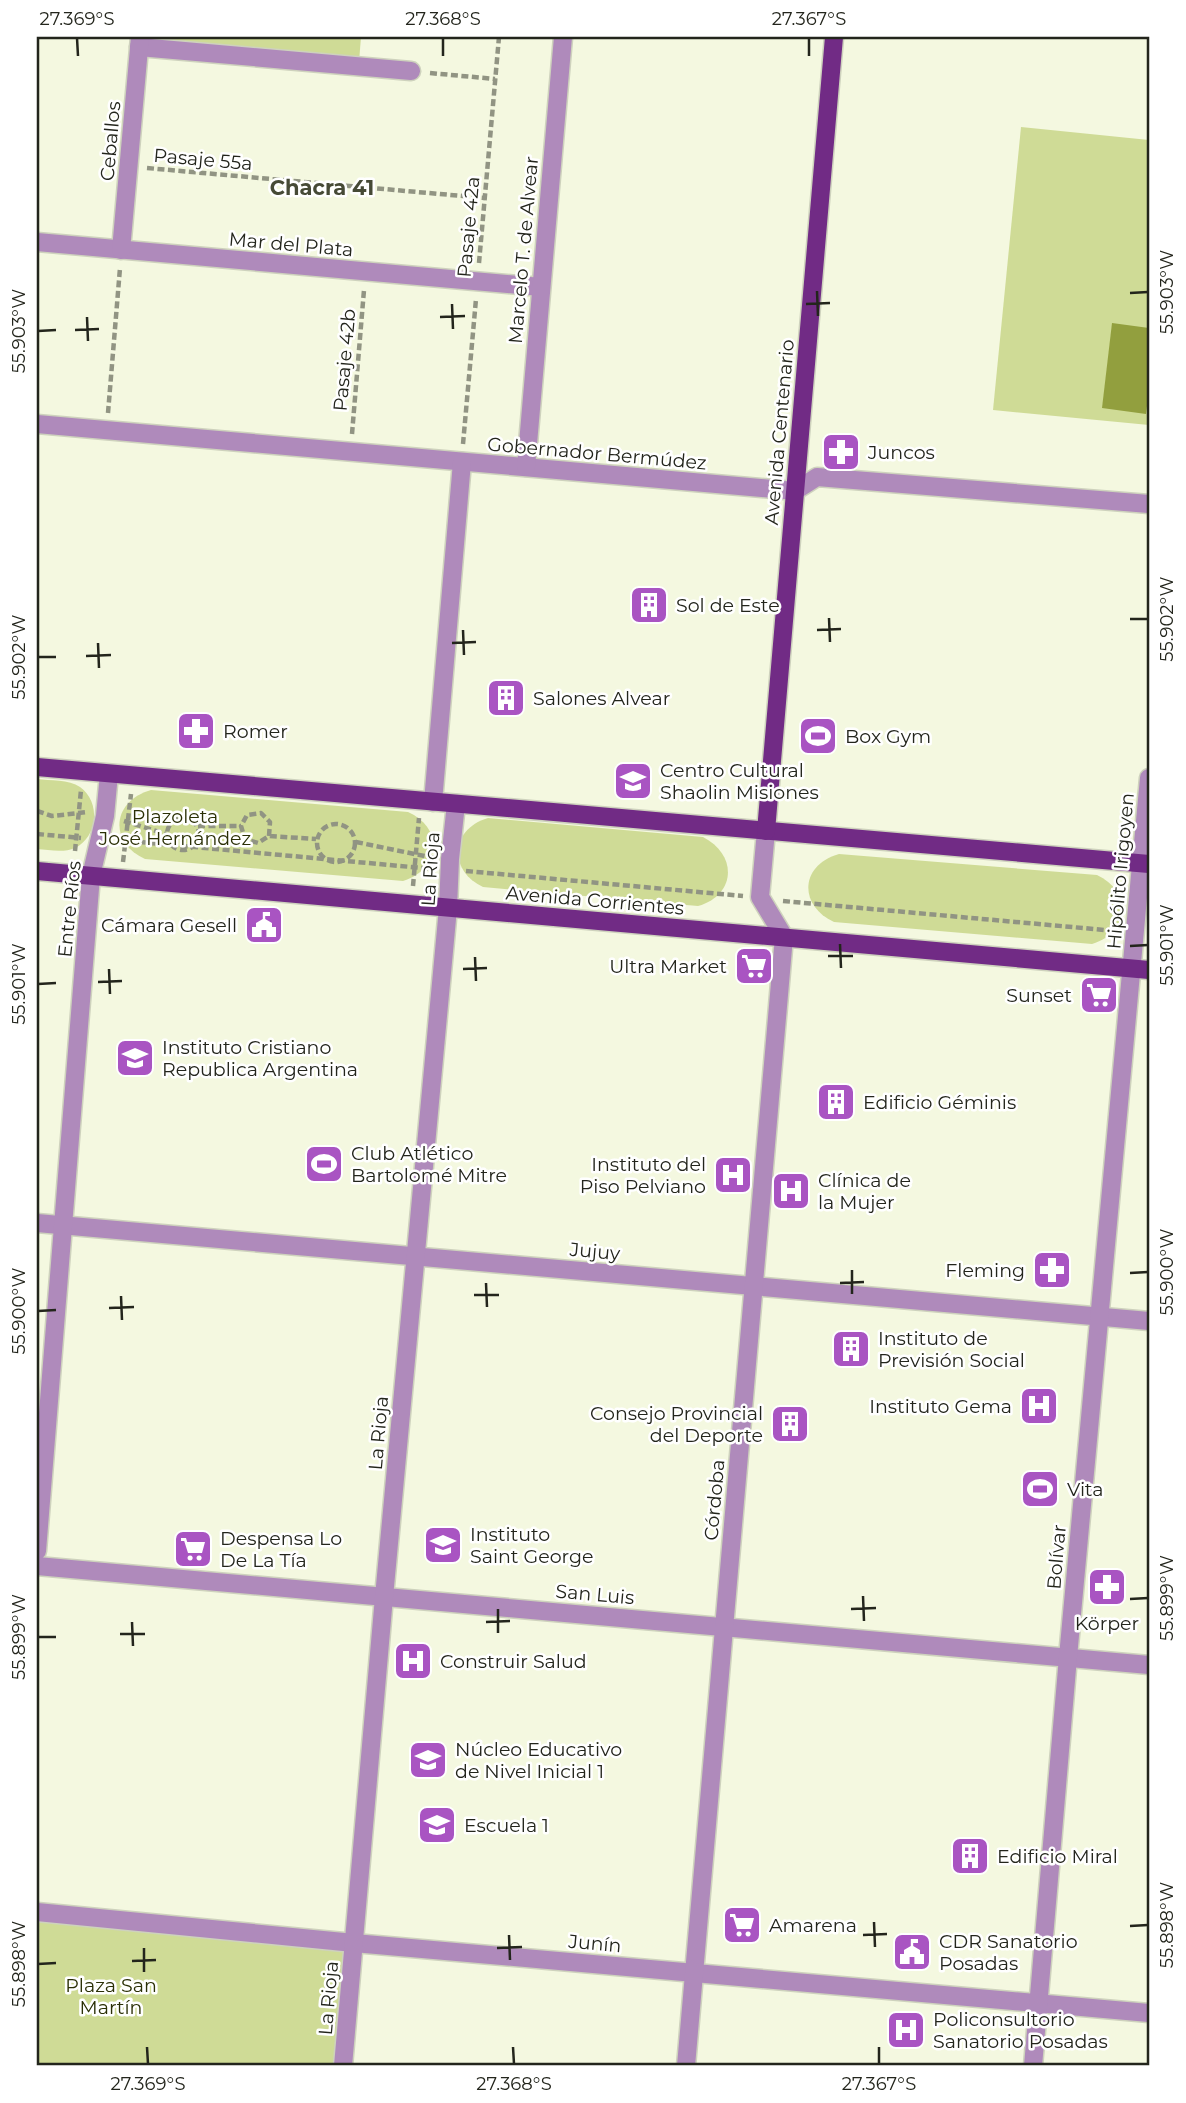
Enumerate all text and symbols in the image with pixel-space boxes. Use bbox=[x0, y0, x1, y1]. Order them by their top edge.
text: 27.369°S bbox=[40, 8, 114, 30]
text: 27.368°S bbox=[405, 8, 481, 30]
text: 27.367°S bbox=[772, 8, 846, 30]
street label: Ceballos bbox=[96, 100, 125, 182]
street label: Pasaje 55a bbox=[152, 144, 253, 175]
street label: Marcelo T. de Alvear bbox=[504, 155, 543, 345]
district label: Chacra 41 bbox=[270, 175, 374, 200]
street label: Pasaje 42a bbox=[453, 176, 484, 278]
street label: Mar del Plata bbox=[228, 228, 354, 261]
text: 55.903°W bbox=[1156, 250, 1178, 334]
text: 55.903°W bbox=[8, 289, 30, 373]
street label: Pasaje 42b bbox=[329, 308, 360, 412]
street label: Avenida Centenario bbox=[760, 338, 799, 526]
pharmacy icon: Juncos bbox=[820, 431, 862, 473]
street label: Gobernador Bermúdez bbox=[486, 432, 708, 475]
place label: Juncos bbox=[867, 441, 935, 464]
text: 55.902°W bbox=[1156, 576, 1178, 662]
building icon: Sol de Este bbox=[628, 584, 670, 626]
place label: Sol de Este bbox=[676, 594, 780, 617]
text: 55.902°W bbox=[8, 614, 30, 700]
building icon: Salones Alvear bbox=[485, 677, 527, 719]
place label: Salones Alvear bbox=[533, 687, 670, 710]
pharmacy icon: Romer bbox=[175, 710, 217, 752]
sports icon: Box Gym bbox=[797, 715, 839, 757]
place label: Romer bbox=[223, 720, 288, 743]
place label: Box Gym bbox=[845, 725, 931, 748]
place label: Centro Cultural Shaolin Misiones bbox=[660, 759, 819, 804]
school or university icon: Centro Cultural Shaolin Misiones bbox=[612, 760, 654, 802]
street label: Hipólito Irigoyen bbox=[1102, 792, 1139, 950]
park label: Plazoleta José Hernández bbox=[98, 805, 251, 850]
street label: La Rioja bbox=[416, 831, 445, 907]
street label: Entre Ríos bbox=[53, 860, 86, 959]
street label: Avenida Corrientes bbox=[505, 881, 685, 920]
public building icon: Cámara Gesell bbox=[243, 904, 285, 946]
text: 55.901°W bbox=[1156, 904, 1178, 986]
place label: Cámara Gesell bbox=[101, 914, 237, 937]
text: 55.901°W bbox=[8, 943, 30, 1025]
supermarket icon: Ultra Market bbox=[733, 945, 775, 987]
place label: Ultra Market bbox=[609, 955, 727, 978]
supermarket icon: Sunset bbox=[1078, 974, 1120, 1016]
place label: Sunset bbox=[1006, 984, 1072, 1007]
place label: Instituto Cristiano Republica Argentina bbox=[162, 1036, 358, 1081]
school or university icon: Instituto Cristiano Republica Argentina bbox=[114, 1037, 156, 1079]
building icon: Edificio Géminis bbox=[815, 1081, 857, 1123]
place label: Edificio Géminis bbox=[863, 1091, 1016, 1114]
place label: Club Atlético Bartolomé Mitre bbox=[351, 1142, 507, 1187]
sports icon: Club Atlético Bartolomé Mitre bbox=[303, 1143, 345, 1185]
place label: Instituto del Piso Pelviano bbox=[580, 1153, 706, 1198]
hospital icon: Instituto del Piso Pelviano bbox=[712, 1154, 754, 1196]
place label: Clínica de la Mujer bbox=[818, 1169, 911, 1214]
hospital icon: Clínica de la Mujer bbox=[770, 1170, 812, 1212]
text: 55.900°W bbox=[1156, 1229, 1178, 1315]
street label: Jujuy bbox=[568, 1238, 622, 1265]
pharmacy icon: Fleming bbox=[1031, 1249, 1073, 1291]
place label: Fleming bbox=[945, 1259, 1025, 1282]
text: 55.900°W bbox=[8, 1268, 30, 1354]
place label: Instituto de Previsión Social bbox=[878, 1327, 1025, 1372]
building icon: Instituto de Previsión Social bbox=[830, 1328, 872, 1370]
hospital icon: Instituto Gema bbox=[1018, 1385, 1060, 1427]
street label: La Rioja bbox=[364, 1395, 393, 1471]
place label: Instituto Gema bbox=[869, 1395, 1012, 1418]
place label: Consejo Provincial del Deporte bbox=[590, 1402, 763, 1447]
building icon: Consejo Provincial del Deporte bbox=[769, 1403, 811, 1445]
street label: Córdoba bbox=[700, 1459, 729, 1541]
sports icon: Vita bbox=[1019, 1468, 1061, 1510]
place label: Vita bbox=[1067, 1478, 1103, 1501]
place label: Instituto Saint George bbox=[470, 1523, 594, 1568]
school or university icon: Instituto Saint George bbox=[422, 1524, 464, 1566]
street label: Bolívar bbox=[1042, 1524, 1071, 1591]
place label: Despensa Lo De La Tía bbox=[220, 1527, 342, 1572]
supermarket icon: Despensa Lo De La Tía bbox=[172, 1528, 214, 1570]
text: 55.899°W bbox=[1156, 1555, 1178, 1641]
pharmacy icon: Körper bbox=[1086, 1566, 1128, 1608]
street label: San Luis bbox=[555, 1580, 635, 1609]
text: 55.899°W bbox=[8, 1594, 30, 1680]
place label: Körper bbox=[1075, 1612, 1139, 1635]
hospital icon: Construir Salud bbox=[392, 1640, 434, 1682]
place label: Construir Salud bbox=[440, 1650, 587, 1673]
place label: Núcleo Educativo de Nivel Inicial 1 bbox=[455, 1738, 622, 1783]
school or university icon: Núcleo Educativo de Nivel Inicial 1 bbox=[407, 1739, 449, 1781]
school or university icon: Escuela 1 bbox=[416, 1804, 458, 1846]
place label: Escuela 1 bbox=[464, 1814, 549, 1837]
building icon: Edificio Miral bbox=[949, 1835, 991, 1877]
place label: Edificio Miral bbox=[997, 1845, 1118, 1868]
text: 55.898°W bbox=[1156, 1882, 1178, 1968]
supermarket icon: Amarena bbox=[721, 1904, 763, 1946]
place label: Amarena bbox=[769, 1914, 857, 1937]
text: 55.898°W bbox=[8, 1921, 30, 2007]
street label: Junín bbox=[567, 1930, 622, 1957]
place label: CDR Sanatorio Posadas bbox=[939, 1930, 1078, 1975]
public building icon: CDR Sanatorio Posadas bbox=[891, 1931, 933, 1973]
street label: La Rioja bbox=[314, 1960, 343, 2036]
park label: Plaza San Martín bbox=[65, 1974, 157, 2019]
place label: Policonsultorio Sanatorio Posadas bbox=[933, 2008, 1108, 2053]
hospital icon: Policonsultorio Sanatorio Posadas bbox=[885, 2009, 927, 2051]
text: 27.369°S bbox=[111, 2073, 185, 2095]
text: 27.368°S bbox=[476, 2073, 552, 2095]
text: 27.367°S bbox=[842, 2073, 916, 2095]

